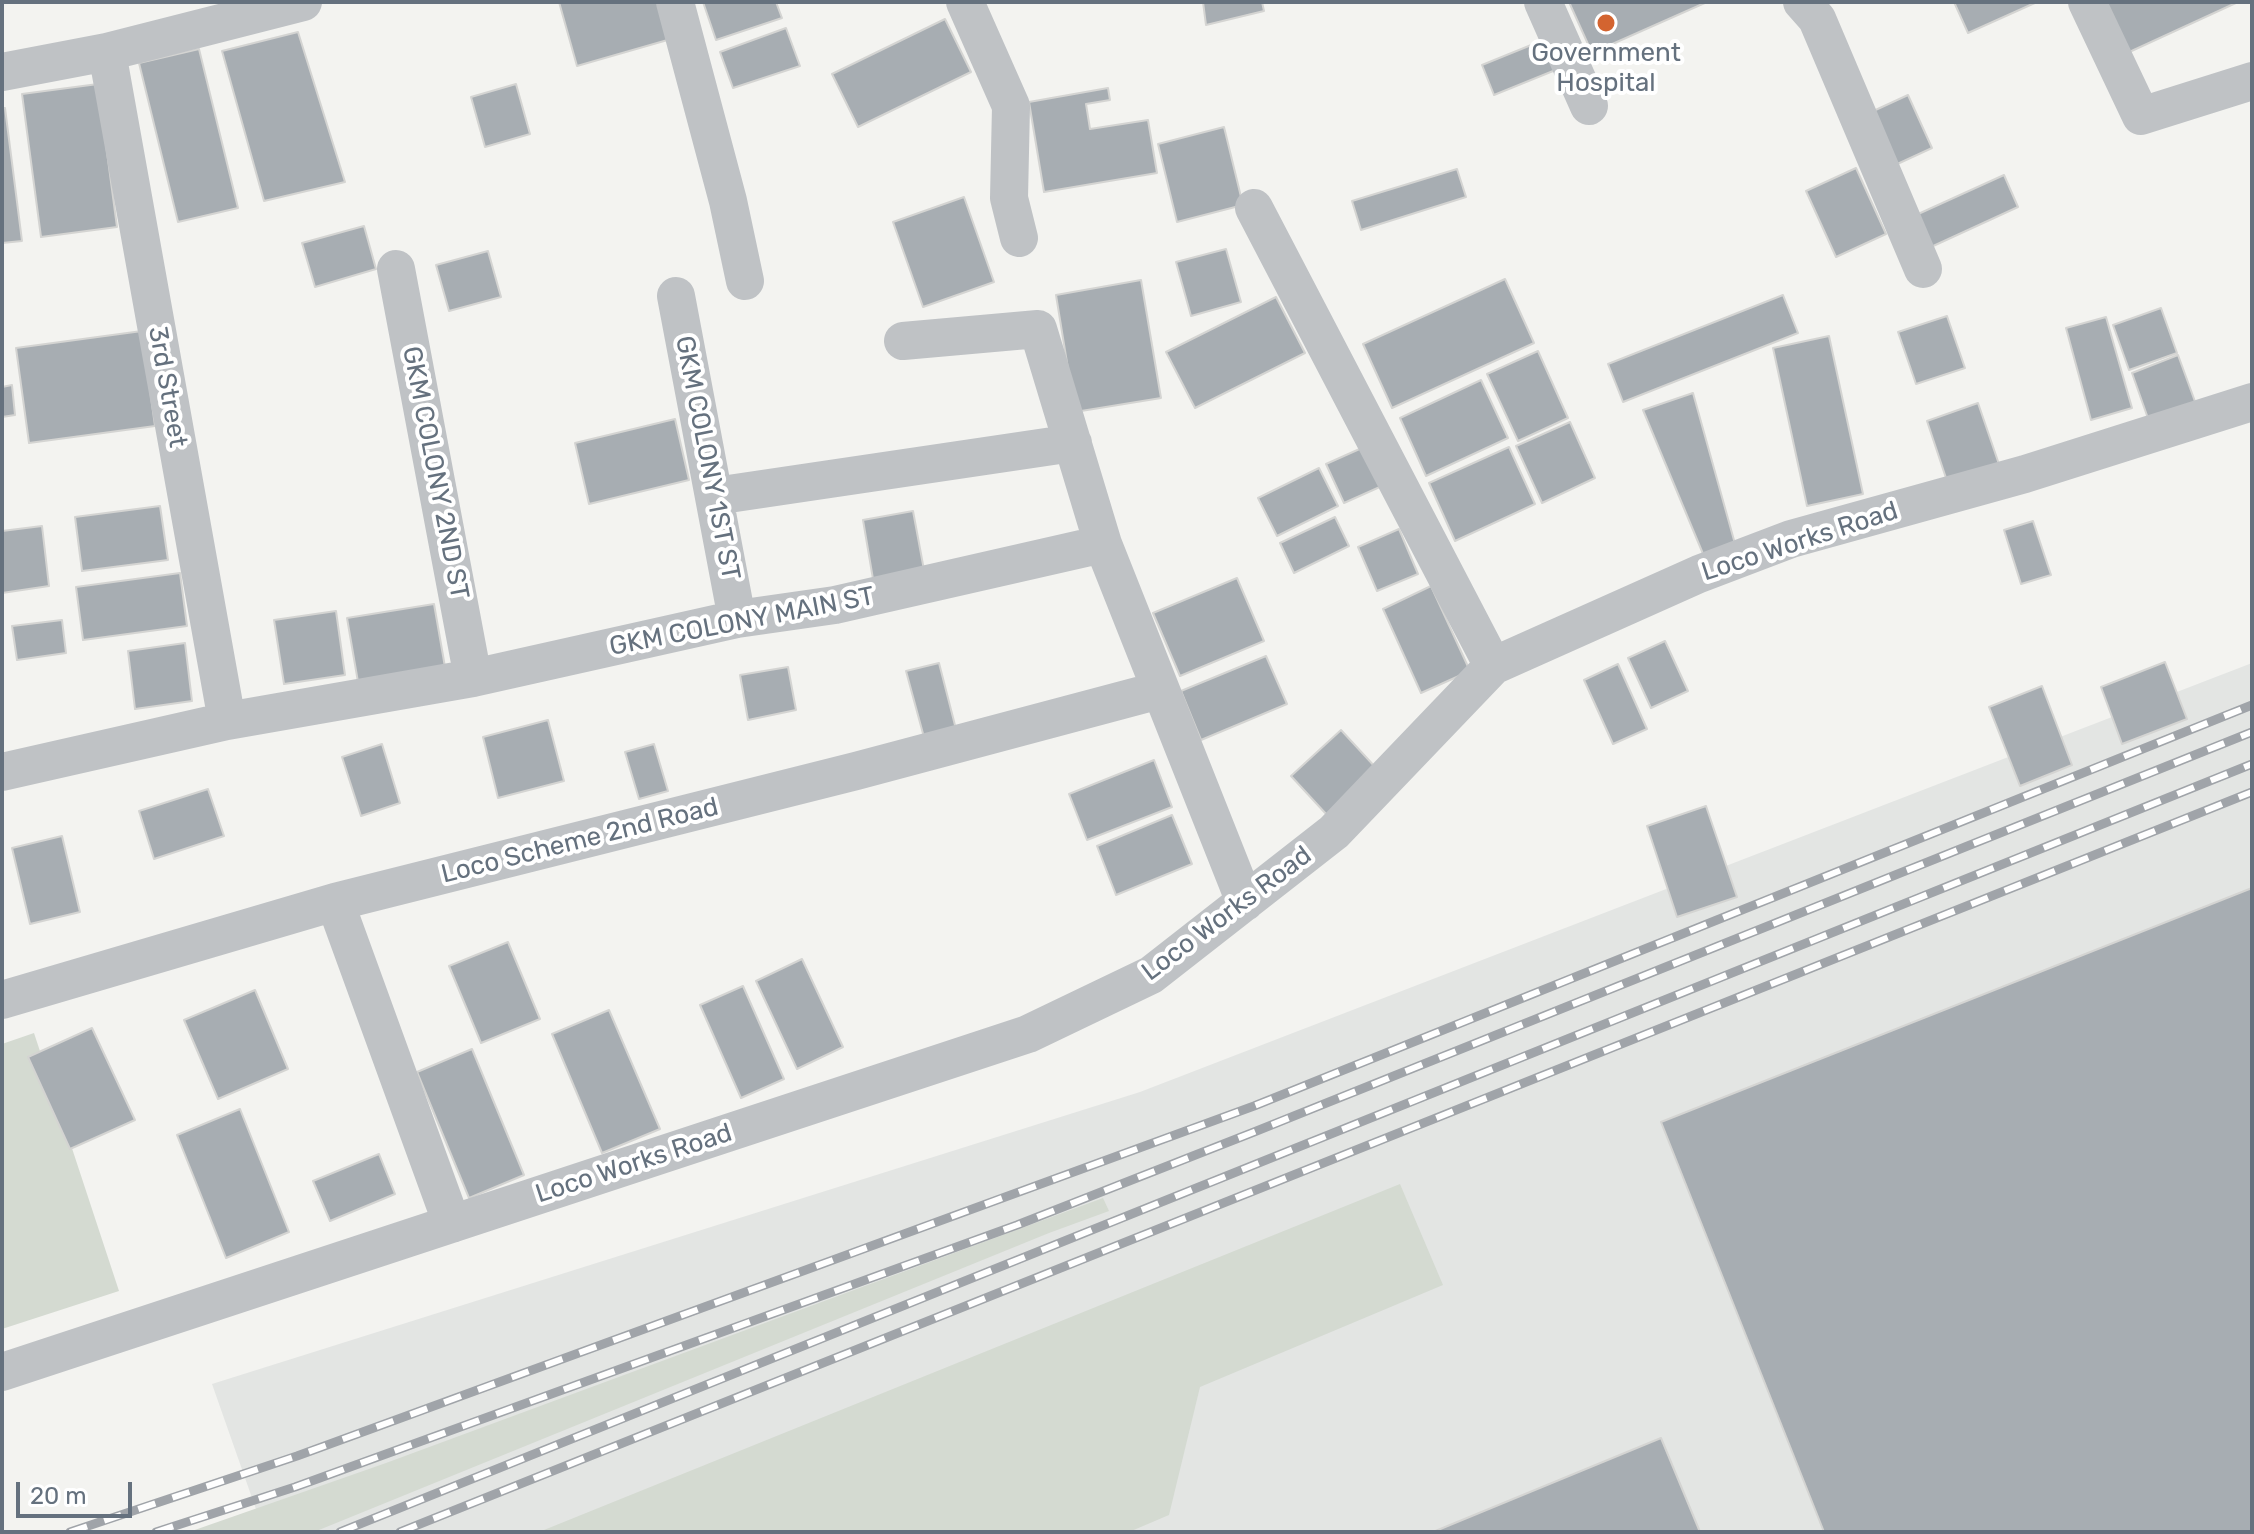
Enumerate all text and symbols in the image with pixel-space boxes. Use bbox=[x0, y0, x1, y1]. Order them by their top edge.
marker: Government Hospital bbox=[1595, 12, 1617, 34]
place label: Government Hospital bbox=[1531, 37, 1681, 98]
street label: 3rd Street bbox=[141, 324, 193, 450]
street label: GKM COLONY 1ST ST bbox=[668, 333, 746, 583]
street label: GKM COLONY 2ND ST bbox=[395, 344, 475, 602]
street label: Loco Works Road bbox=[1698, 496, 1902, 588]
street label: GKM COLONY MAIN ST bbox=[607, 581, 877, 663]
street label: Loco Scheme 2nd Road bbox=[438, 791, 722, 891]
street label: Loco Works Road bbox=[1136, 840, 1318, 988]
street label: Loco Works Road bbox=[532, 1118, 736, 1210]
scale bar bbox=[20, 1466, 136, 1516]
text: 20 m bbox=[30, 1482, 87, 1510]

